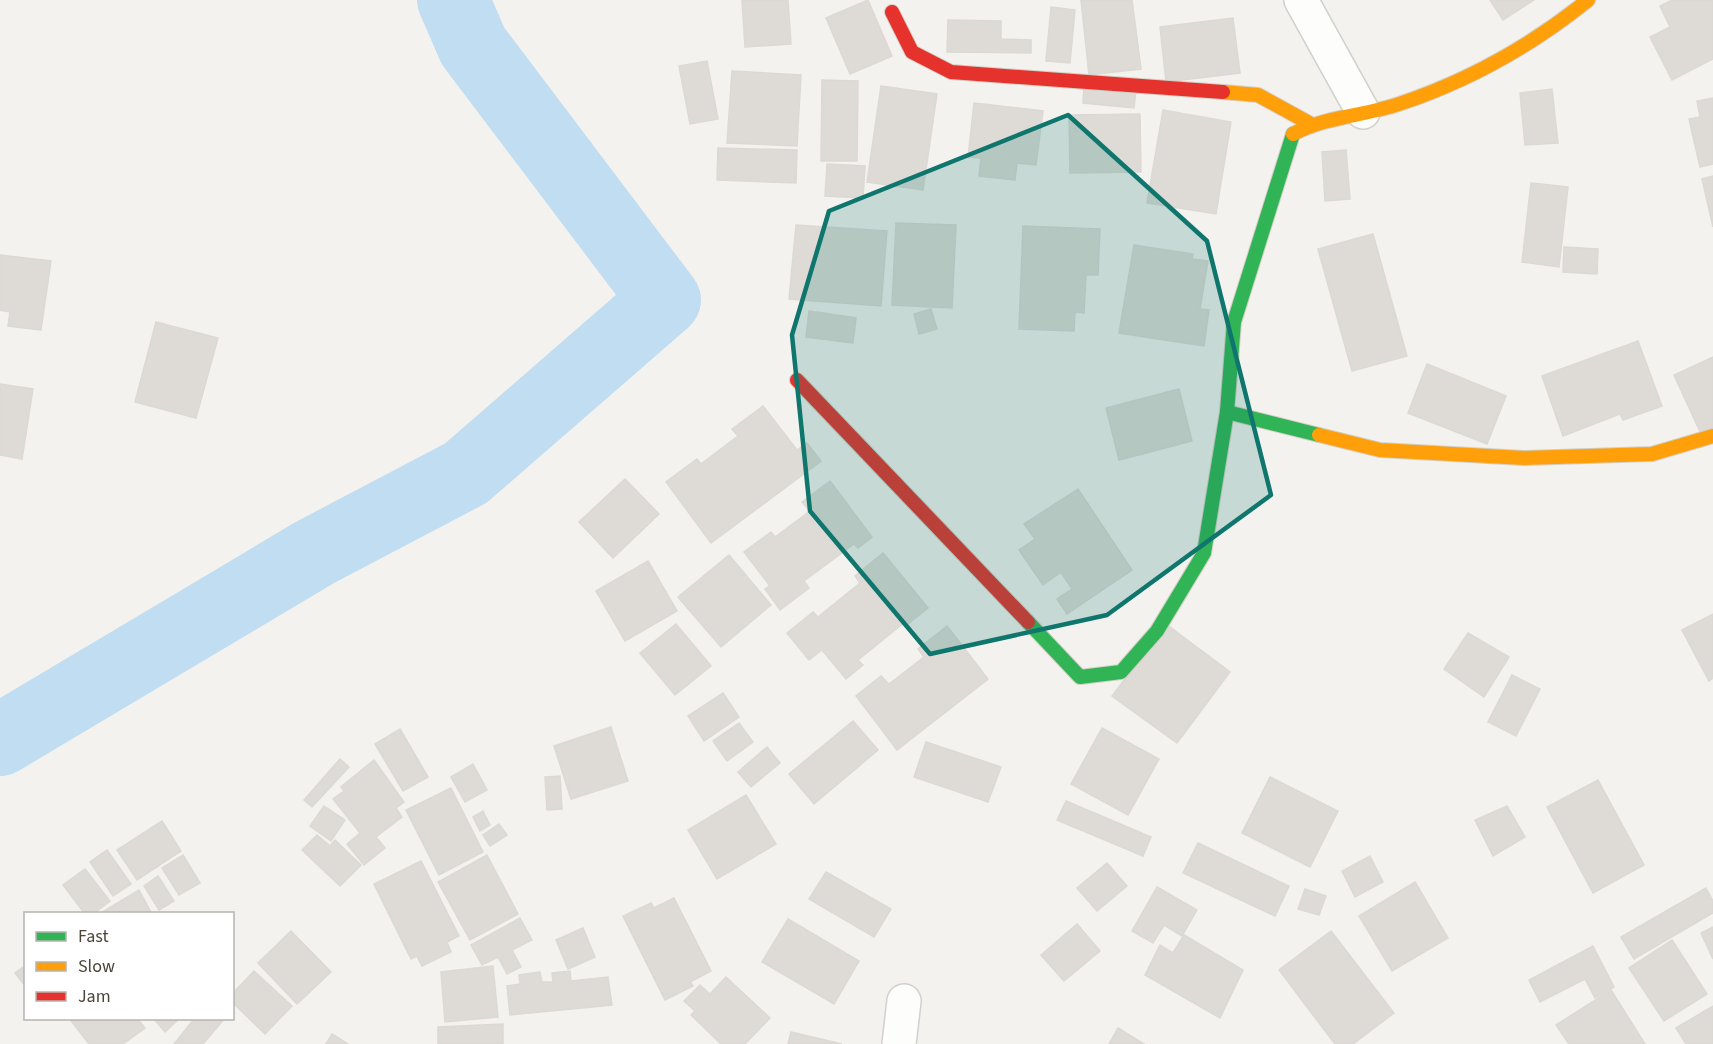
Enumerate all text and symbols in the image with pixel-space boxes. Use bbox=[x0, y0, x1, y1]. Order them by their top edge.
legend bbox=[24, 912, 234, 1020]
text: Fast bbox=[78, 924, 109, 949]
text: Slow bbox=[78, 954, 115, 979]
text: Jam bbox=[78, 984, 111, 1009]

